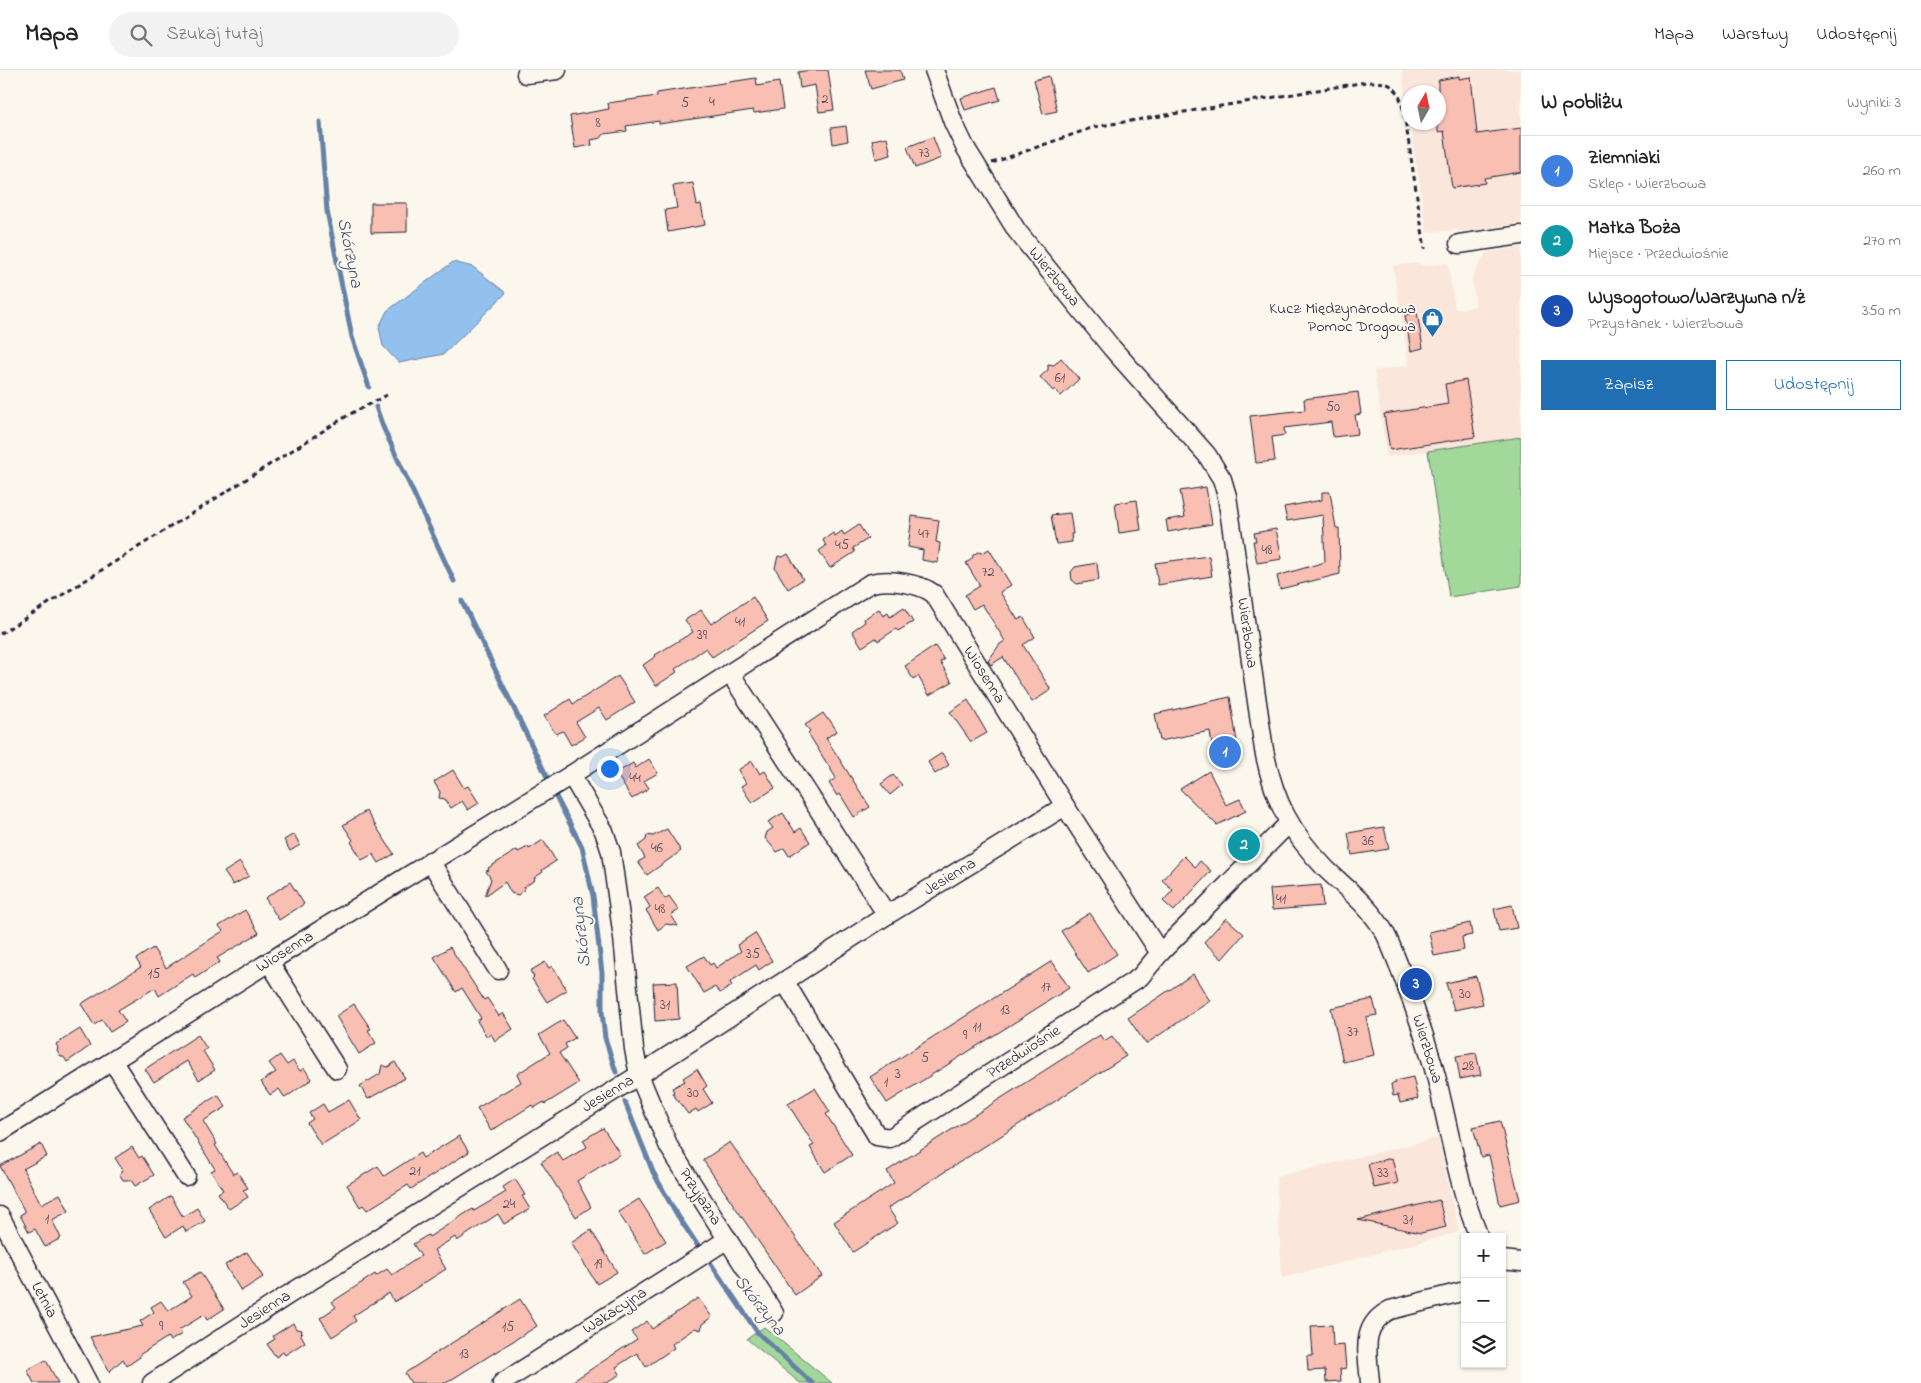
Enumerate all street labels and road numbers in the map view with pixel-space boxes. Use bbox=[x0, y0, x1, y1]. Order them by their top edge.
street label: Wierzbowa bbox=[1022, 242, 1086, 312]
street label: Wierzbowa bbox=[1230, 596, 1264, 670]
street label: Wiosenna bbox=[957, 641, 1011, 709]
street label: Jesienna bbox=[919, 852, 981, 902]
street label: Wiosenna bbox=[251, 925, 319, 979]
street label: Wierzbowa bbox=[1405, 1012, 1449, 1086]
street label: Przedwiośnie bbox=[982, 1019, 1066, 1085]
street label: Jesienna bbox=[577, 1069, 639, 1119]
street label: Przyjazna bbox=[673, 1164, 727, 1230]
street label: Letnia bbox=[25, 1278, 63, 1322]
street label: Wakacyjna bbox=[578, 1281, 652, 1341]
street label: Jesienna bbox=[234, 1284, 296, 1336]

